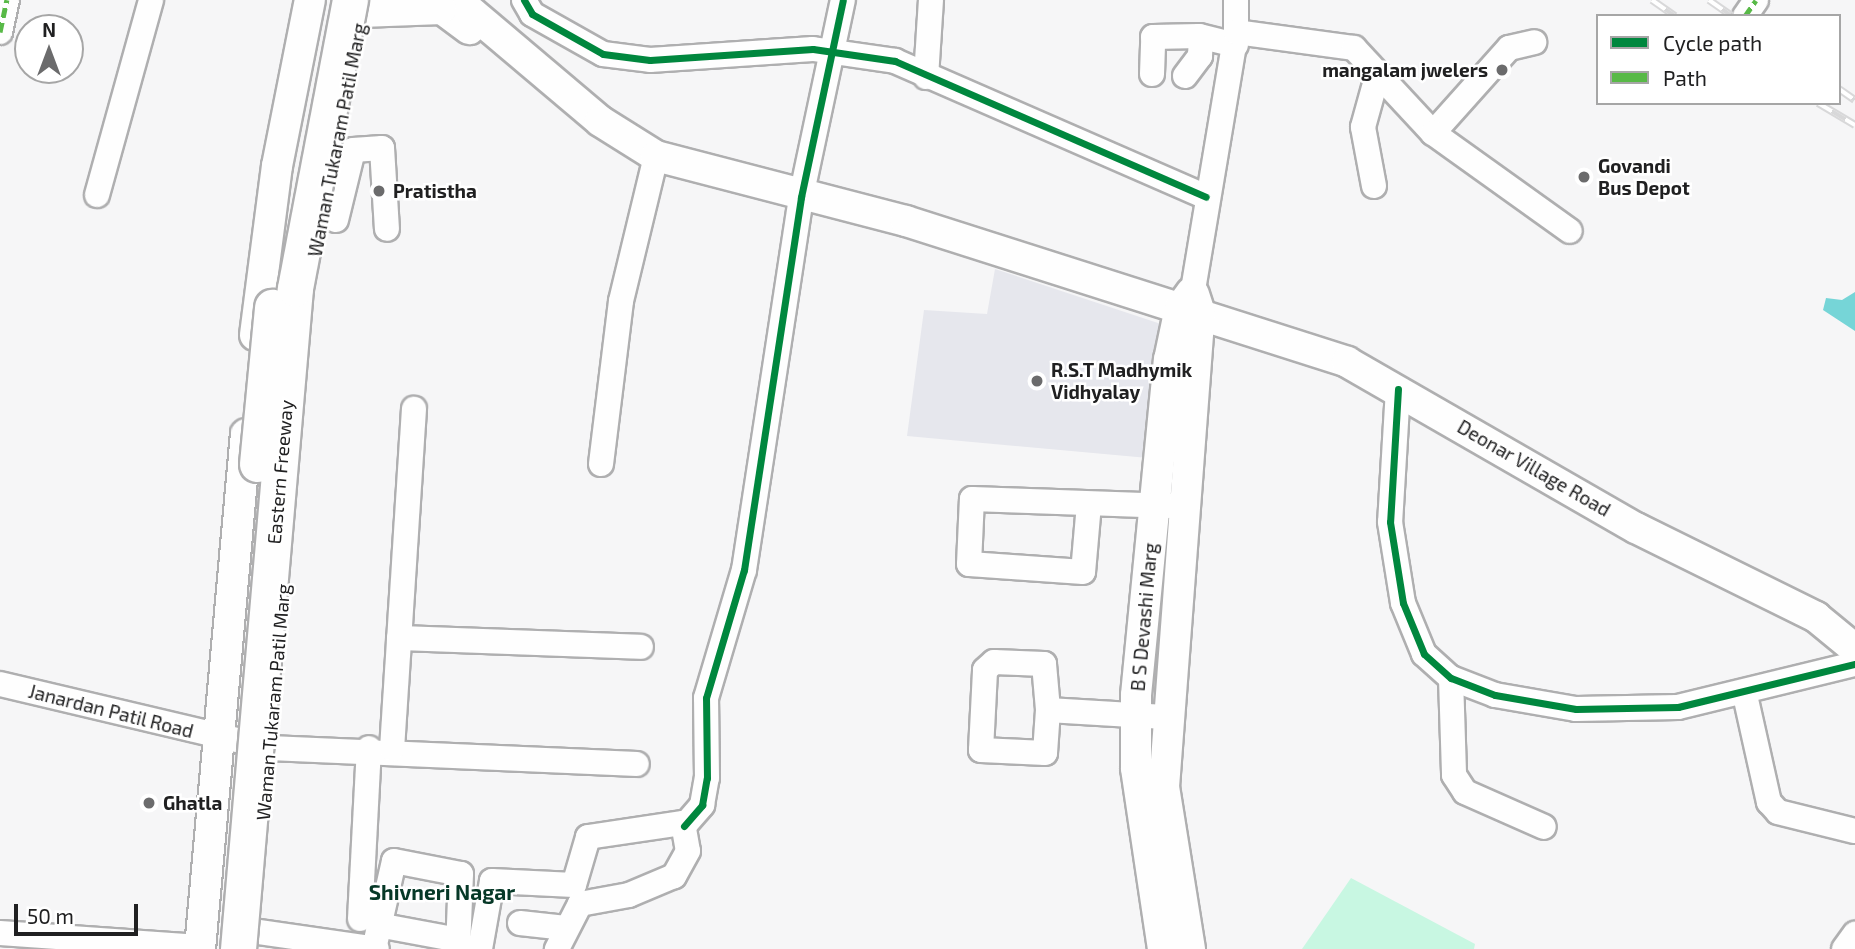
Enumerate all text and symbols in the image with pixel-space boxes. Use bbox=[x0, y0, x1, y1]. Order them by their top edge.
north arrow bbox=[14, 14, 84, 84]
legend bbox=[1596, 14, 1841, 105]
text: N bbox=[42, 18, 56, 41]
street label: Waman Tukaram Patil Marg bbox=[303, 21, 371, 259]
text: Cycle path bbox=[1663, 30, 1762, 55]
place label: mangalam jwelers bbox=[1322, 59, 1488, 81]
marker: mangalam jwelers bbox=[1494, 62, 1510, 78]
text: Path bbox=[1663, 65, 1707, 90]
place label: Govandi Bus Depot bbox=[1598, 155, 1690, 199]
marker: Govandi Bus Depot bbox=[1576, 169, 1592, 185]
place label: Pratistha bbox=[393, 180, 477, 202]
marker: Pratistha bbox=[371, 183, 387, 199]
place label: R.S.T Madhymik Vidhyalay bbox=[1051, 359, 1193, 403]
marker: R.S.T Madhymik Vidhyalay bbox=[1029, 373, 1045, 389]
street label: Eastern Freeway bbox=[262, 399, 298, 545]
street label: Deonar Village Road bbox=[1453, 415, 1615, 521]
street label: B S Devashi Marg bbox=[1126, 542, 1162, 692]
street label: Waman Tukaram Patil Marg bbox=[251, 582, 295, 822]
street label: Janardan Patil Road bbox=[26, 679, 196, 743]
place label: Ghatla bbox=[163, 792, 222, 814]
marker: Ghatla bbox=[141, 795, 157, 811]
district label: Shivneri Nagar bbox=[369, 879, 515, 905]
scale bar bbox=[18, 890, 142, 934]
text: 50 m bbox=[27, 903, 74, 928]

